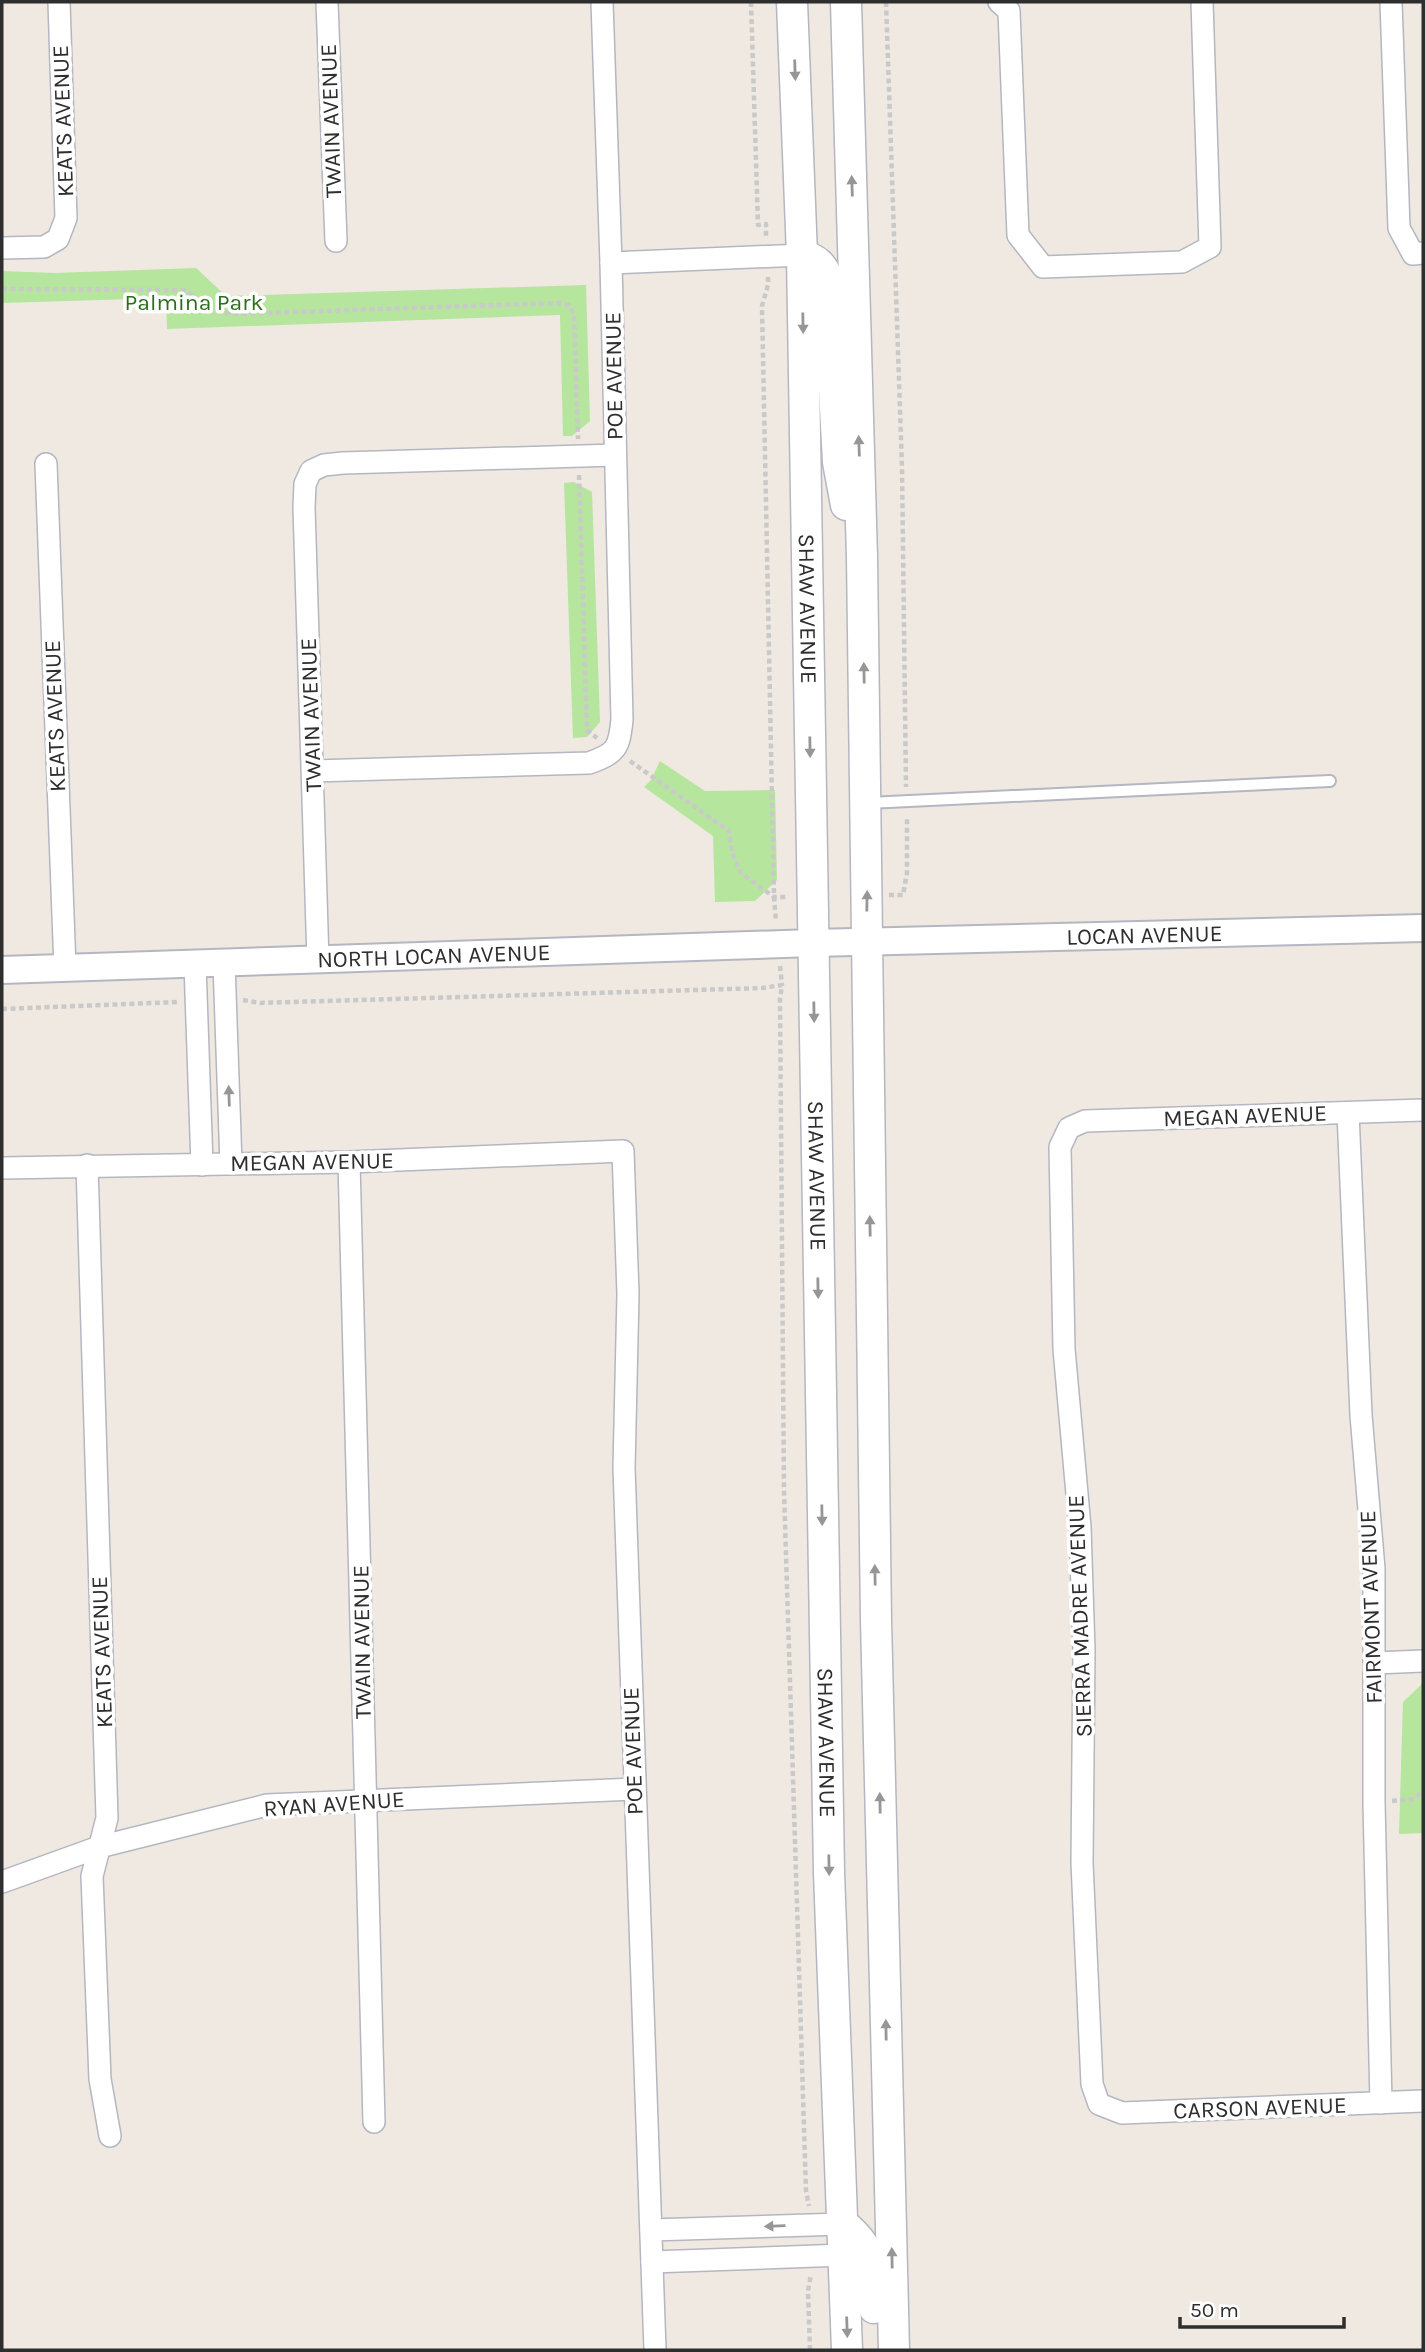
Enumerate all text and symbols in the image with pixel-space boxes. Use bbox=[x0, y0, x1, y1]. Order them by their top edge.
street label: TWAIN AVENUE bbox=[315, 43, 347, 199]
street label: KEATS AVENUE bbox=[47, 44, 79, 198]
one-way arrow bbox=[789, 59, 800, 81]
one-way arrow bbox=[846, 175, 857, 197]
park label: Palmina Park bbox=[125, 289, 263, 316]
street label: POE AVENUE bbox=[599, 312, 629, 440]
one-way arrow bbox=[797, 313, 809, 335]
one-way arrow bbox=[853, 434, 864, 456]
street label: SHAW AVENUE bbox=[793, 534, 823, 684]
street label: TWAIN AVENUE bbox=[295, 637, 327, 793]
street label: KEATS AVENUE bbox=[39, 639, 71, 793]
one-way arrow bbox=[858, 662, 869, 684]
one-way arrow bbox=[804, 736, 816, 758]
one-way arrow bbox=[861, 889, 873, 911]
street label: LOCAN AVENUE bbox=[1066, 919, 1223, 950]
street label: NORTH LOCAN AVENUE bbox=[317, 938, 551, 973]
one-way arrow bbox=[808, 1001, 820, 1023]
one-way arrow bbox=[223, 1085, 235, 1107]
street label: SHAW AVENUE bbox=[803, 1100, 832, 1251]
street label: MEGAN AVENUE bbox=[1163, 1100, 1327, 1132]
street label: MEGAN AVENUE bbox=[230, 1147, 394, 1177]
one-way arrow bbox=[864, 1215, 876, 1237]
one-way arrow bbox=[812, 1277, 824, 1299]
street label: SIERRA MADRE AVENUE bbox=[1062, 1494, 1098, 1738]
one-way arrow bbox=[816, 1505, 828, 1527]
street label: FAIRMONT AVENUE bbox=[1354, 1510, 1388, 1704]
one-way arrow bbox=[869, 1564, 881, 1586]
street label: TWAIN AVENUE bbox=[347, 1565, 377, 1719]
street label: KEATS AVENUE bbox=[86, 1575, 118, 1729]
street label: SHAW AVENUE bbox=[812, 1667, 842, 1818]
street label: POE AVENUE bbox=[617, 1687, 649, 1815]
street label: RYAN AVENUE bbox=[262, 1786, 406, 1822]
one-way arrow bbox=[875, 1791, 886, 1813]
one-way arrow bbox=[823, 1855, 835, 1877]
one-way arrow bbox=[880, 2019, 892, 2041]
street label: CARSON AVENUE bbox=[1173, 2091, 1347, 2125]
one-way arrow bbox=[763, 2220, 785, 2232]
one-way arrow bbox=[886, 2246, 898, 2268]
scale bar bbox=[1180, 2286, 1344, 2330]
text: 50 m bbox=[1190, 2298, 1239, 2322]
one-way arrow bbox=[841, 2316, 852, 2338]

